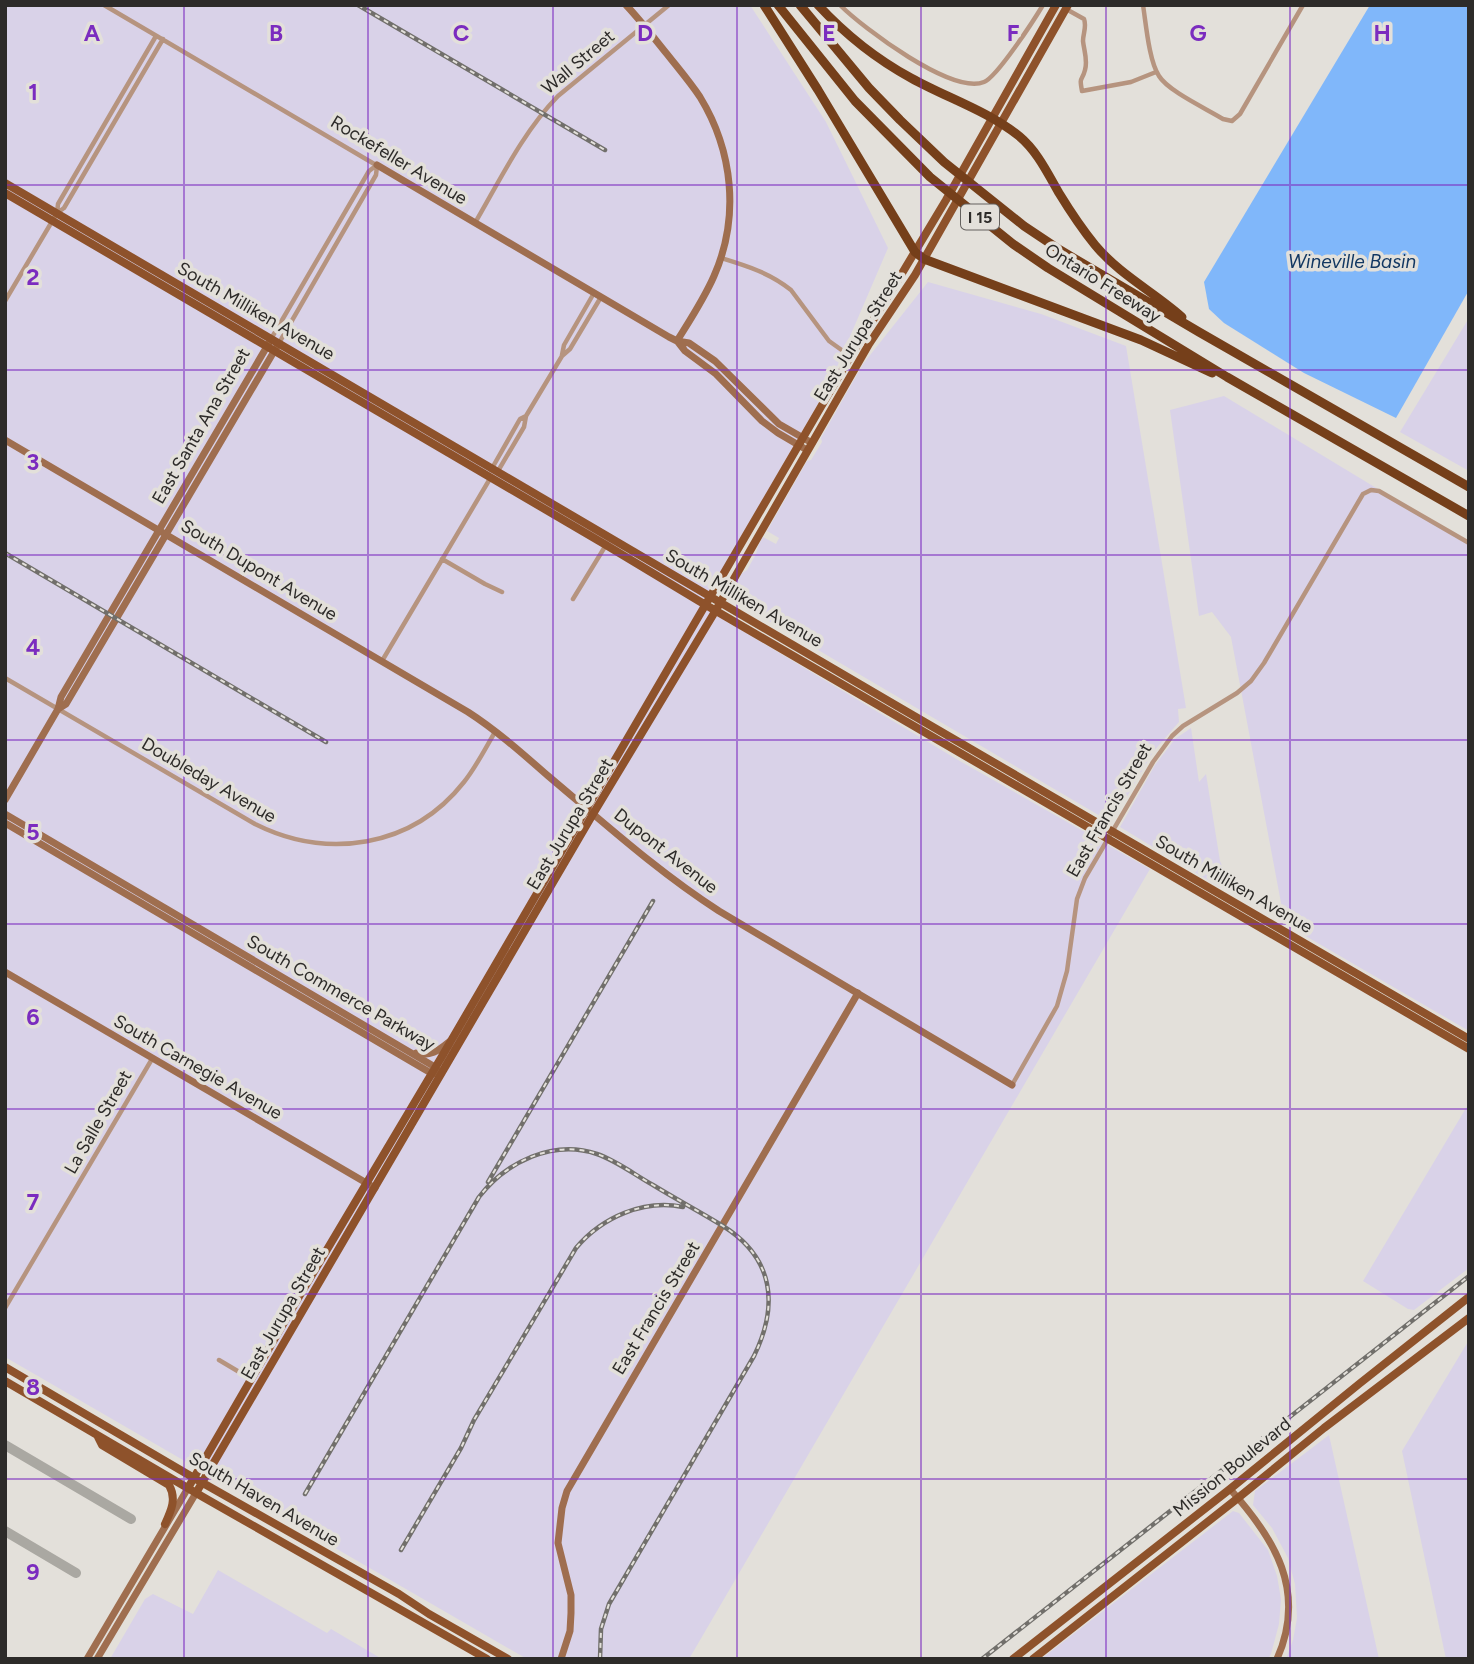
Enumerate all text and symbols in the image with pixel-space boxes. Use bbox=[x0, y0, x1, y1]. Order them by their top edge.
text: A bbox=[84, 19, 101, 47]
text: B bbox=[269, 19, 283, 47]
text: C bbox=[453, 19, 470, 47]
text: D bbox=[637, 19, 653, 47]
text: E bbox=[822, 19, 836, 47]
text: F bbox=[1007, 19, 1020, 47]
text: G bbox=[1189, 19, 1207, 47]
text: H bbox=[1373, 19, 1391, 47]
street label: Wall Street bbox=[537, 25, 619, 99]
text: 1 bbox=[28, 78, 38, 106]
street label: Rockefeller Avenue bbox=[327, 111, 471, 210]
road number: I 15 bbox=[961, 204, 999, 230]
street label: Ontario Freeway bbox=[1041, 239, 1166, 328]
water label: Wineville Basin bbox=[1288, 250, 1417, 273]
street label: South Milliken Avenue bbox=[173, 257, 339, 365]
text: 2 bbox=[26, 263, 40, 291]
street label: East Jurupa Street bbox=[809, 267, 907, 405]
street label: East Santa Ana Street bbox=[147, 344, 255, 508]
text: 3 bbox=[27, 448, 39, 476]
street label: South Dupont Avenue bbox=[177, 515, 341, 625]
street label: South Milliken Avenue bbox=[661, 544, 827, 652]
text: 4 bbox=[26, 633, 40, 661]
street label: Doubleday Avenue bbox=[138, 733, 280, 828]
street label: East Francis Street bbox=[1062, 739, 1157, 881]
street label: East Jurupa Street bbox=[522, 754, 618, 894]
street label: Dupont Avenue bbox=[610, 804, 722, 898]
text: 5 bbox=[26, 818, 40, 846]
street label: South Milliken Avenue bbox=[1151, 830, 1317, 938]
street label: South Commerce Parkway bbox=[243, 930, 439, 1056]
text: 6 bbox=[26, 1003, 40, 1031]
street label: South Carnegie Avenue bbox=[110, 1010, 286, 1124]
street label: La Salle Street bbox=[60, 1066, 137, 1178]
text: 7 bbox=[27, 1188, 40, 1216]
street label: East Francis Street bbox=[608, 1237, 705, 1379]
street label: East Jurupa Street bbox=[236, 1243, 330, 1383]
text: 8 bbox=[26, 1373, 40, 1401]
street label: Mission Boulevard bbox=[1169, 1413, 1295, 1521]
street label: South Haven Avenue bbox=[185, 1447, 343, 1551]
text: 9 bbox=[26, 1558, 40, 1586]

